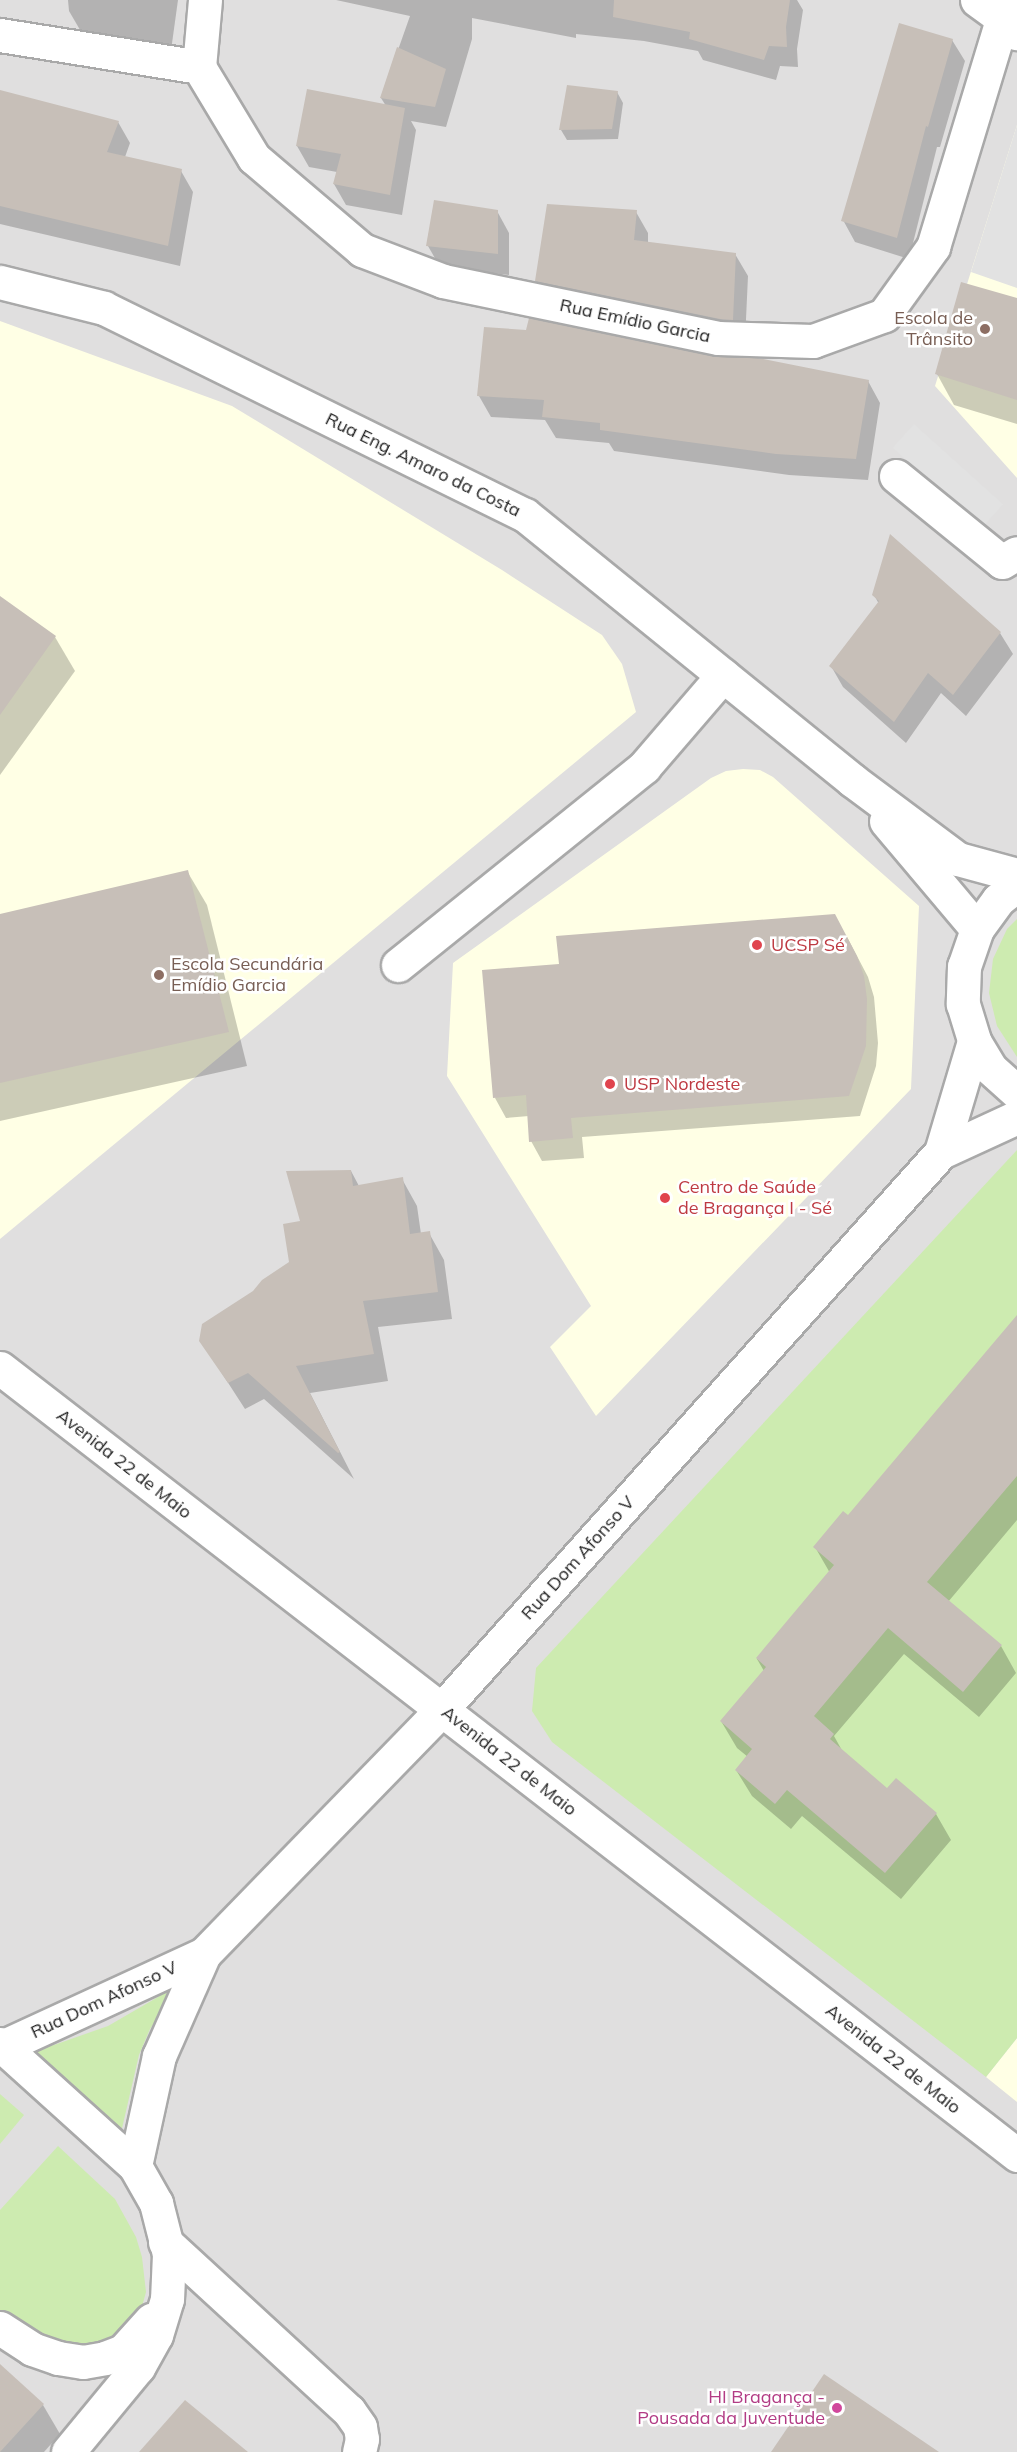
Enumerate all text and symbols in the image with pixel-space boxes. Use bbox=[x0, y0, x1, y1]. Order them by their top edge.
street label: Rua Emídio Garcia bbox=[558, 294, 712, 348]
place label: Escola de Trânsito bbox=[894, 308, 973, 350]
marker: Escola de Trânsito bbox=[978, 322, 992, 336]
street label: Rua Eng. Amaro da Costa bbox=[322, 408, 524, 522]
place label: UCSP Sé bbox=[771, 934, 845, 956]
marker: UCSP Sé bbox=[748, 936, 766, 954]
place label: Escola Secundária Emídio Garcia bbox=[171, 954, 323, 996]
marker: Escola Secundária Emídio Garcia bbox=[152, 968, 166, 982]
place label: USP Nordeste bbox=[624, 1073, 740, 1095]
marker: USP Nordeste bbox=[601, 1075, 619, 1093]
place label: Centro de Saúde de Bragança I - Sé bbox=[678, 1177, 832, 1220]
marker: Centro de Saúde de Bragança I - Sé bbox=[656, 1189, 674, 1207]
street label: Avenida 22 de Maio bbox=[52, 1405, 196, 1523]
street label: Rua Dom Afonso V bbox=[517, 1492, 639, 1624]
street label: Avenida 22 de Maio bbox=[437, 1702, 581, 1820]
street label: Rua Dom Afonso V bbox=[27, 1957, 181, 2043]
street label: Avenida 22 de Maio bbox=[821, 2000, 965, 2118]
place label: HI Bragança - Pousada da Juventude bbox=[637, 2387, 825, 2430]
marker: HI Bragança - Pousada da Juventude bbox=[830, 2401, 844, 2415]

